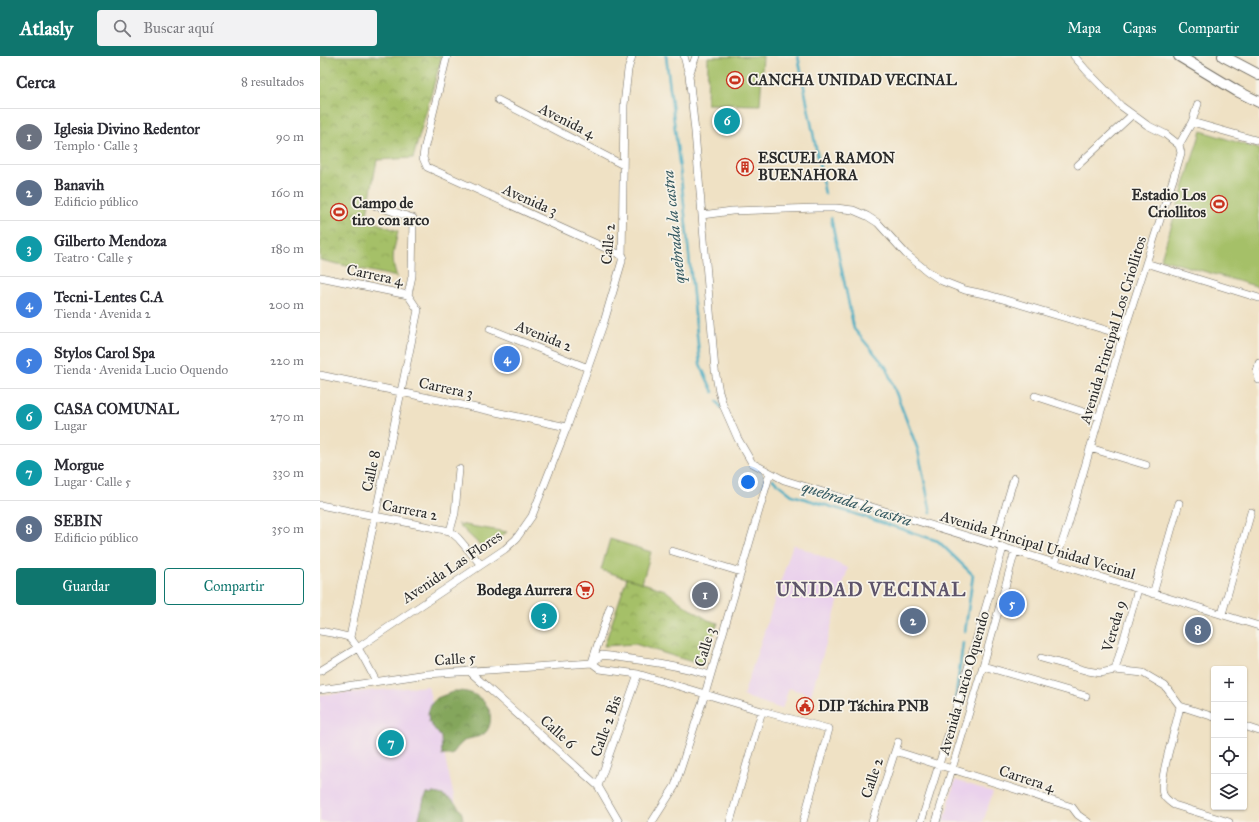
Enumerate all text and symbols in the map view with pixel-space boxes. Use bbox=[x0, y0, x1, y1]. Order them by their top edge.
search box bbox=[97, 10, 377, 46]
text: Atlasly bbox=[20, 17, 73, 40]
icon: search bbox=[111, 17, 133, 39]
text: Buscar aquí bbox=[143, 19, 214, 37]
text: Mapa bbox=[1068, 20, 1101, 37]
text: Capas bbox=[1123, 20, 1156, 37]
text: Compartir bbox=[1178, 20, 1239, 37]
sports icon: CANCHA UNIDAD VECINAL bbox=[725, 70, 745, 90]
place label: CANCHA UNIDAD VECINAL bbox=[748, 71, 958, 89]
text: Cerca bbox=[16, 72, 55, 93]
text: 8 resultados bbox=[241, 74, 304, 90]
street label: Avenida 4 bbox=[535, 99, 599, 143]
pin: 6 bbox=[714, 106, 740, 136]
text: Iglesia Divino Redentor bbox=[54, 120, 200, 138]
text: 1 bbox=[26, 129, 32, 145]
text: 90 m bbox=[276, 129, 304, 145]
text: Templo · Calle 3 bbox=[54, 138, 138, 154]
place label: ESCUELA RAMON BUENAHORA bbox=[758, 149, 895, 184]
building icon: ESCUELA RAMON BUENAHORA bbox=[735, 157, 755, 177]
water label: quebrada la castra bbox=[658, 169, 689, 285]
text: Banavih bbox=[54, 176, 104, 194]
street label: Avenida 3 bbox=[499, 180, 560, 220]
text: 2 bbox=[26, 185, 32, 201]
text: 160 m bbox=[271, 185, 304, 201]
place label: Estadio Los Criollitos bbox=[1131, 186, 1207, 221]
text: Edificio público bbox=[54, 194, 138, 210]
place label: Campo de tiro con arco bbox=[351, 194, 429, 229]
sports icon: Estadio Los Criollitos bbox=[1209, 194, 1229, 214]
sports icon: Campo de tiro con arco bbox=[329, 202, 349, 222]
street label: Calle 2 bbox=[597, 222, 619, 265]
text: Gilberto Mendoza bbox=[54, 232, 167, 250]
street label: Avenida Principal Los Criollitos bbox=[1076, 234, 1150, 427]
text: 3 bbox=[26, 241, 32, 257]
text: 180 m bbox=[271, 241, 304, 257]
text: Teatro · Calle 5 bbox=[54, 250, 133, 266]
street label: Carrera 4 bbox=[345, 260, 406, 290]
text: Tecni-Lentes C.A bbox=[54, 288, 164, 306]
text: 4 bbox=[25, 297, 33, 313]
text: 200 m bbox=[269, 297, 304, 313]
text: Tienda · Avenida 2 bbox=[54, 306, 151, 322]
street label: Avenida 2 bbox=[512, 316, 575, 356]
text: Stylos Carol Spa bbox=[54, 344, 155, 362]
pin: 4 bbox=[494, 344, 520, 374]
text: 5 bbox=[26, 353, 32, 369]
text: 220 m bbox=[270, 353, 304, 369]
text: Tienda · Avenida Lucio Oquendo bbox=[54, 362, 228, 378]
street label: Carrera 3 bbox=[417, 373, 475, 403]
text: CASA COMUNAL bbox=[54, 400, 179, 418]
text: 6 bbox=[26, 409, 32, 425]
text: 270 m bbox=[270, 409, 304, 425]
text: Lugar bbox=[54, 418, 87, 434]
street label: Calle 8 bbox=[358, 449, 384, 493]
text: Morgue bbox=[54, 456, 104, 474]
text: 7 bbox=[26, 465, 32, 481]
text: 330 m bbox=[272, 465, 304, 481]
your location bbox=[738, 472, 758, 492]
text: Lugar · Calle 5 bbox=[54, 474, 131, 490]
water label: quebrada la castra bbox=[800, 477, 914, 530]
street label: Carrera 2 bbox=[381, 496, 440, 524]
street label: Avenida Principal Unidad Vecinal bbox=[937, 506, 1139, 584]
text: SEBIN bbox=[54, 512, 102, 530]
text: 8 bbox=[26, 521, 32, 537]
text: 350 m bbox=[271, 521, 304, 537]
street label: Avenida Las Flores bbox=[398, 527, 505, 608]
text: Edificio público bbox=[54, 530, 138, 546]
button: Guardar bbox=[16, 568, 156, 605]
button: Compartir bbox=[164, 568, 304, 605]
district label: UNIDAD VECINAL bbox=[776, 578, 966, 601]
supermarket icon: Bodega Aurrera bbox=[575, 580, 595, 600]
pin: 1 bbox=[692, 580, 718, 610]
place label: Bodega Aurrera bbox=[477, 581, 573, 600]
pin: 5 bbox=[999, 589, 1025, 619]
street label: Vereda 9 bbox=[1098, 598, 1130, 655]
pin: 3 bbox=[531, 601, 557, 631]
pin: 2 bbox=[900, 606, 926, 636]
street label: Avenida Lucio Oquendo bbox=[935, 609, 994, 758]
pin: 8 bbox=[1185, 615, 1211, 645]
street label: Calle 3 bbox=[691, 625, 719, 669]
street label: Calle 5 bbox=[434, 649, 476, 669]
map controls bbox=[1211, 666, 1247, 810]
button: + bbox=[1211, 666, 1247, 702]
street label: Calle 2 Bis bbox=[587, 693, 625, 759]
public building icon: DIP Táchira PNB bbox=[795, 696, 815, 716]
place label: DIP Táchira PNB bbox=[818, 697, 929, 715]
button: − bbox=[1211, 702, 1247, 738]
street label: Calle 6 bbox=[536, 711, 581, 754]
pin: 7 bbox=[378, 728, 404, 758]
button: locate bbox=[1211, 738, 1247, 774]
street label: Calle 2 bbox=[857, 755, 887, 801]
street label: Carrera 4 bbox=[997, 762, 1058, 797]
button: layers bbox=[1211, 774, 1247, 810]

